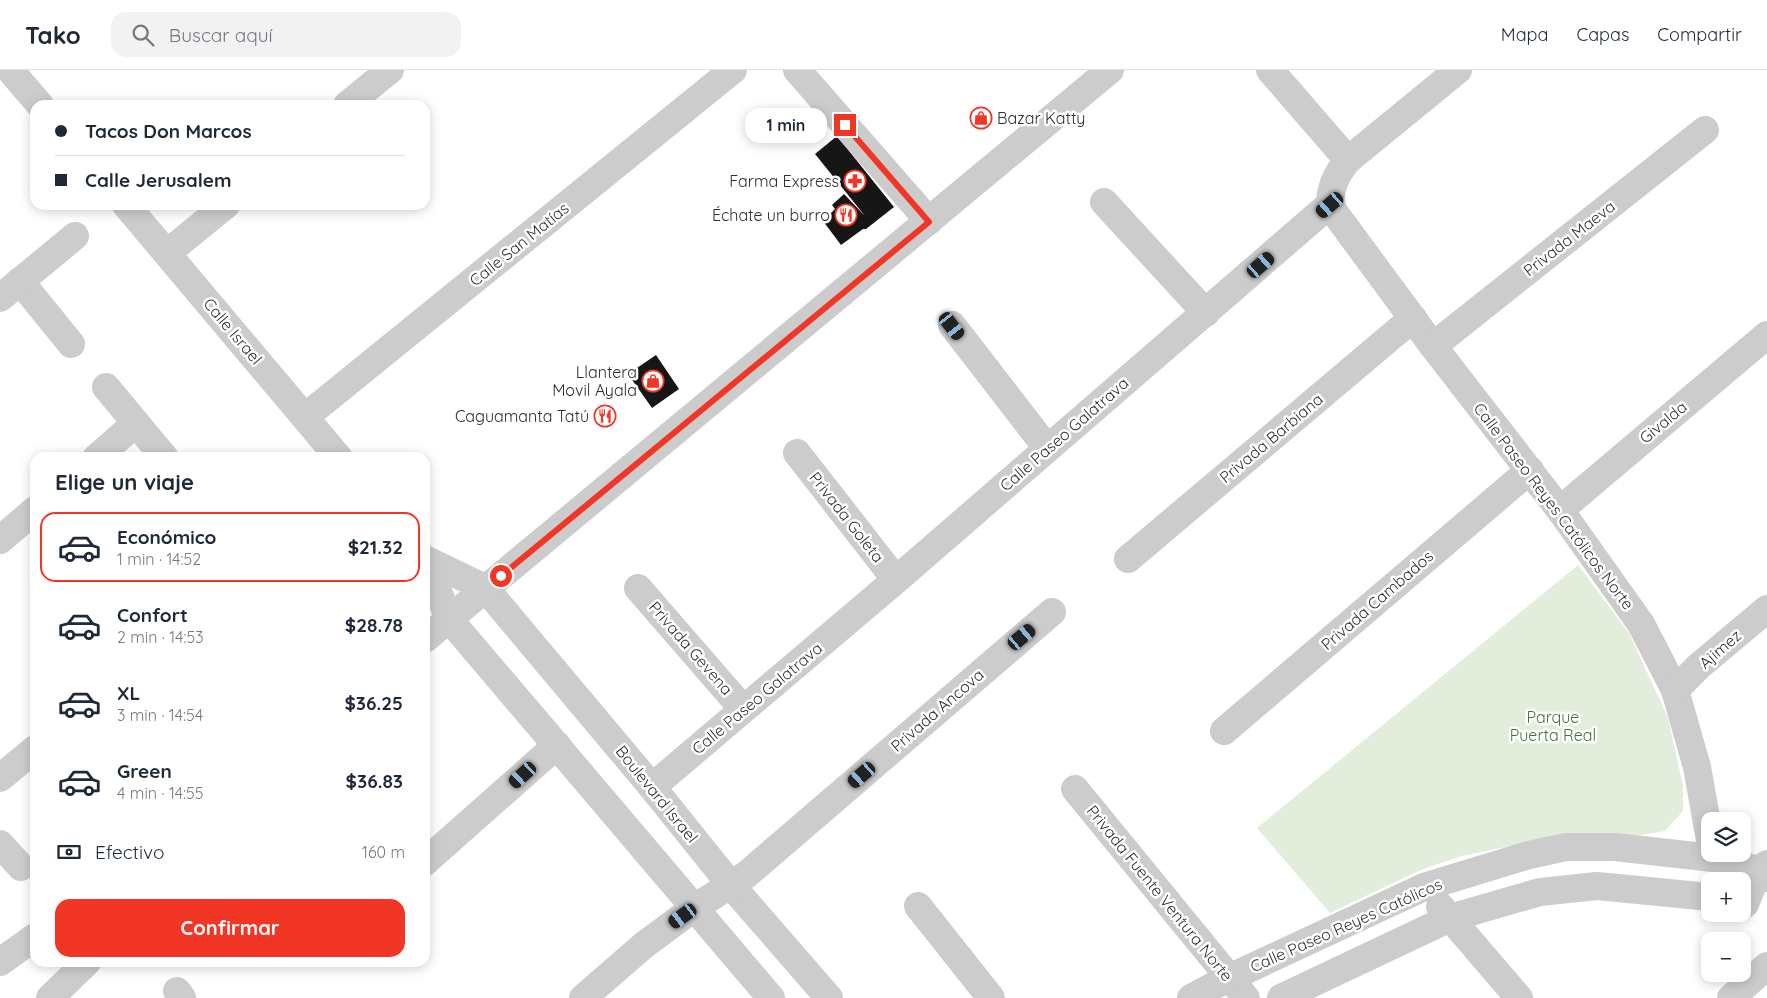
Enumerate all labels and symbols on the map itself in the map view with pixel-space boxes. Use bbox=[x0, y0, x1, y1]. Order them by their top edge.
shop icon: Bazar Katty bbox=[969, 106, 993, 130]
callout: 1 min bbox=[745, 108, 828, 142]
place label: Bazar Katty bbox=[997, 108, 1085, 128]
route end bbox=[834, 114, 856, 136]
pharmacy icon: Farma Express bbox=[843, 169, 867, 193]
place label: Farma Express bbox=[729, 171, 839, 191]
car bbox=[1313, 189, 1346, 221]
street label: Privada Maeva bbox=[1519, 196, 1619, 280]
street label: Calle San Matías bbox=[465, 198, 573, 290]
restaurant icon: Échate un burro bbox=[834, 203, 858, 227]
place label: Échate un burro bbox=[712, 205, 830, 225]
car bbox=[1244, 249, 1277, 281]
street label: Calle Israel bbox=[199, 294, 267, 368]
car bbox=[936, 310, 967, 342]
place label: Llantera Movil Ayala bbox=[552, 362, 637, 400]
shop icon: Llantera Movil Ayala bbox=[641, 369, 665, 393]
street label: Calle Paseo Galatrava bbox=[996, 373, 1132, 495]
street label: Privada Barbiana bbox=[1215, 389, 1327, 487]
street label: Givalda bbox=[1635, 396, 1691, 448]
street label: Calle Paseo Reyes Católicos Norte bbox=[1470, 399, 1638, 613]
restaurant icon: Caguamanta Tatú bbox=[593, 404, 617, 428]
place label: Caguamanta Tatú bbox=[455, 406, 589, 426]
street label: Privada Goleta bbox=[805, 468, 889, 566]
street label: Privada Cambados bbox=[1317, 546, 1437, 654]
route start bbox=[490, 565, 512, 587]
street label: Privada Gevena bbox=[645, 597, 737, 699]
car bbox=[1005, 622, 1038, 652]
street label: Ajimez bbox=[1695, 625, 1745, 673]
street label: Calle Paseo Galatrava bbox=[688, 638, 826, 758]
street label: Privada Ancova bbox=[886, 664, 988, 756]
park label: Parque Puerta Real bbox=[1510, 707, 1596, 745]
street label: Boulevard Israel bbox=[612, 741, 702, 847]
car bbox=[506, 759, 539, 791]
car bbox=[845, 759, 878, 791]
street label: Privada Fuente Ventura Norte bbox=[1083, 801, 1237, 985]
street label: Calle Paseo Reyes Católicos bbox=[1247, 874, 1445, 976]
car bbox=[666, 901, 699, 931]

